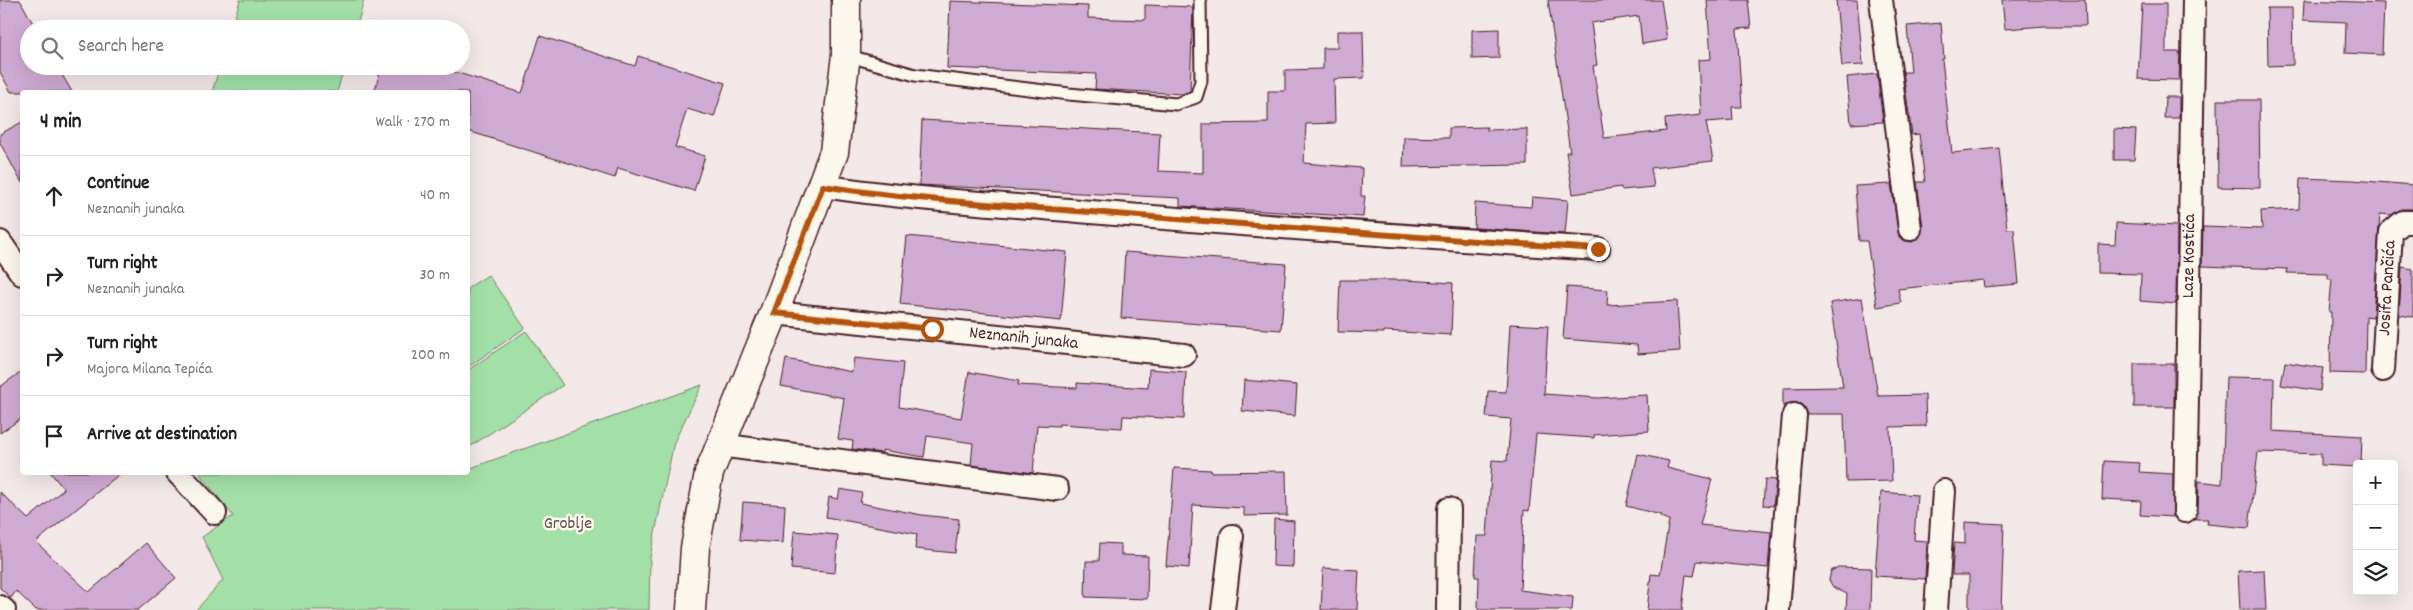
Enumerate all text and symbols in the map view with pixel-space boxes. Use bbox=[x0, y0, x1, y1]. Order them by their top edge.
search box bbox=[20, 20, 470, 75]
icon: search bbox=[38, 34, 66, 62]
text: Search here bbox=[78, 34, 164, 61]
text: 4 min bbox=[40, 108, 82, 138]
text: Walk · 270 m bbox=[375, 111, 450, 134]
text: Continue bbox=[87, 171, 149, 198]
icon: ahead bbox=[40, 182, 68, 210]
text: 40 m bbox=[420, 184, 450, 207]
text: Neznanih junaka bbox=[87, 198, 184, 221]
street label: Laze Kostića bbox=[2176, 213, 2203, 298]
route end bbox=[1587, 238, 1610, 261]
street label: Josifa Pančića bbox=[2373, 239, 2403, 337]
text: Turn right bbox=[87, 251, 158, 278]
icon: right bbox=[40, 262, 68, 290]
text: 30 m bbox=[420, 264, 450, 287]
text: Neznanih junaka bbox=[87, 278, 184, 301]
route start bbox=[921, 318, 944, 341]
street label: Neznanih junaka bbox=[968, 321, 1080, 357]
text: Turn right bbox=[87, 331, 158, 358]
icon: right bbox=[40, 342, 68, 370]
text: 200 m bbox=[411, 344, 450, 367]
text: Majora Milana Tepića bbox=[87, 358, 212, 381]
icon: arrive bbox=[40, 422, 68, 450]
text: Arrive at destination bbox=[87, 422, 237, 449]
map controls bbox=[2353, 460, 2398, 595]
button: + bbox=[2353, 460, 2398, 505]
button: − bbox=[2353, 505, 2398, 550]
park label: Groblje bbox=[544, 512, 592, 537]
button: layers bbox=[2353, 550, 2398, 595]

